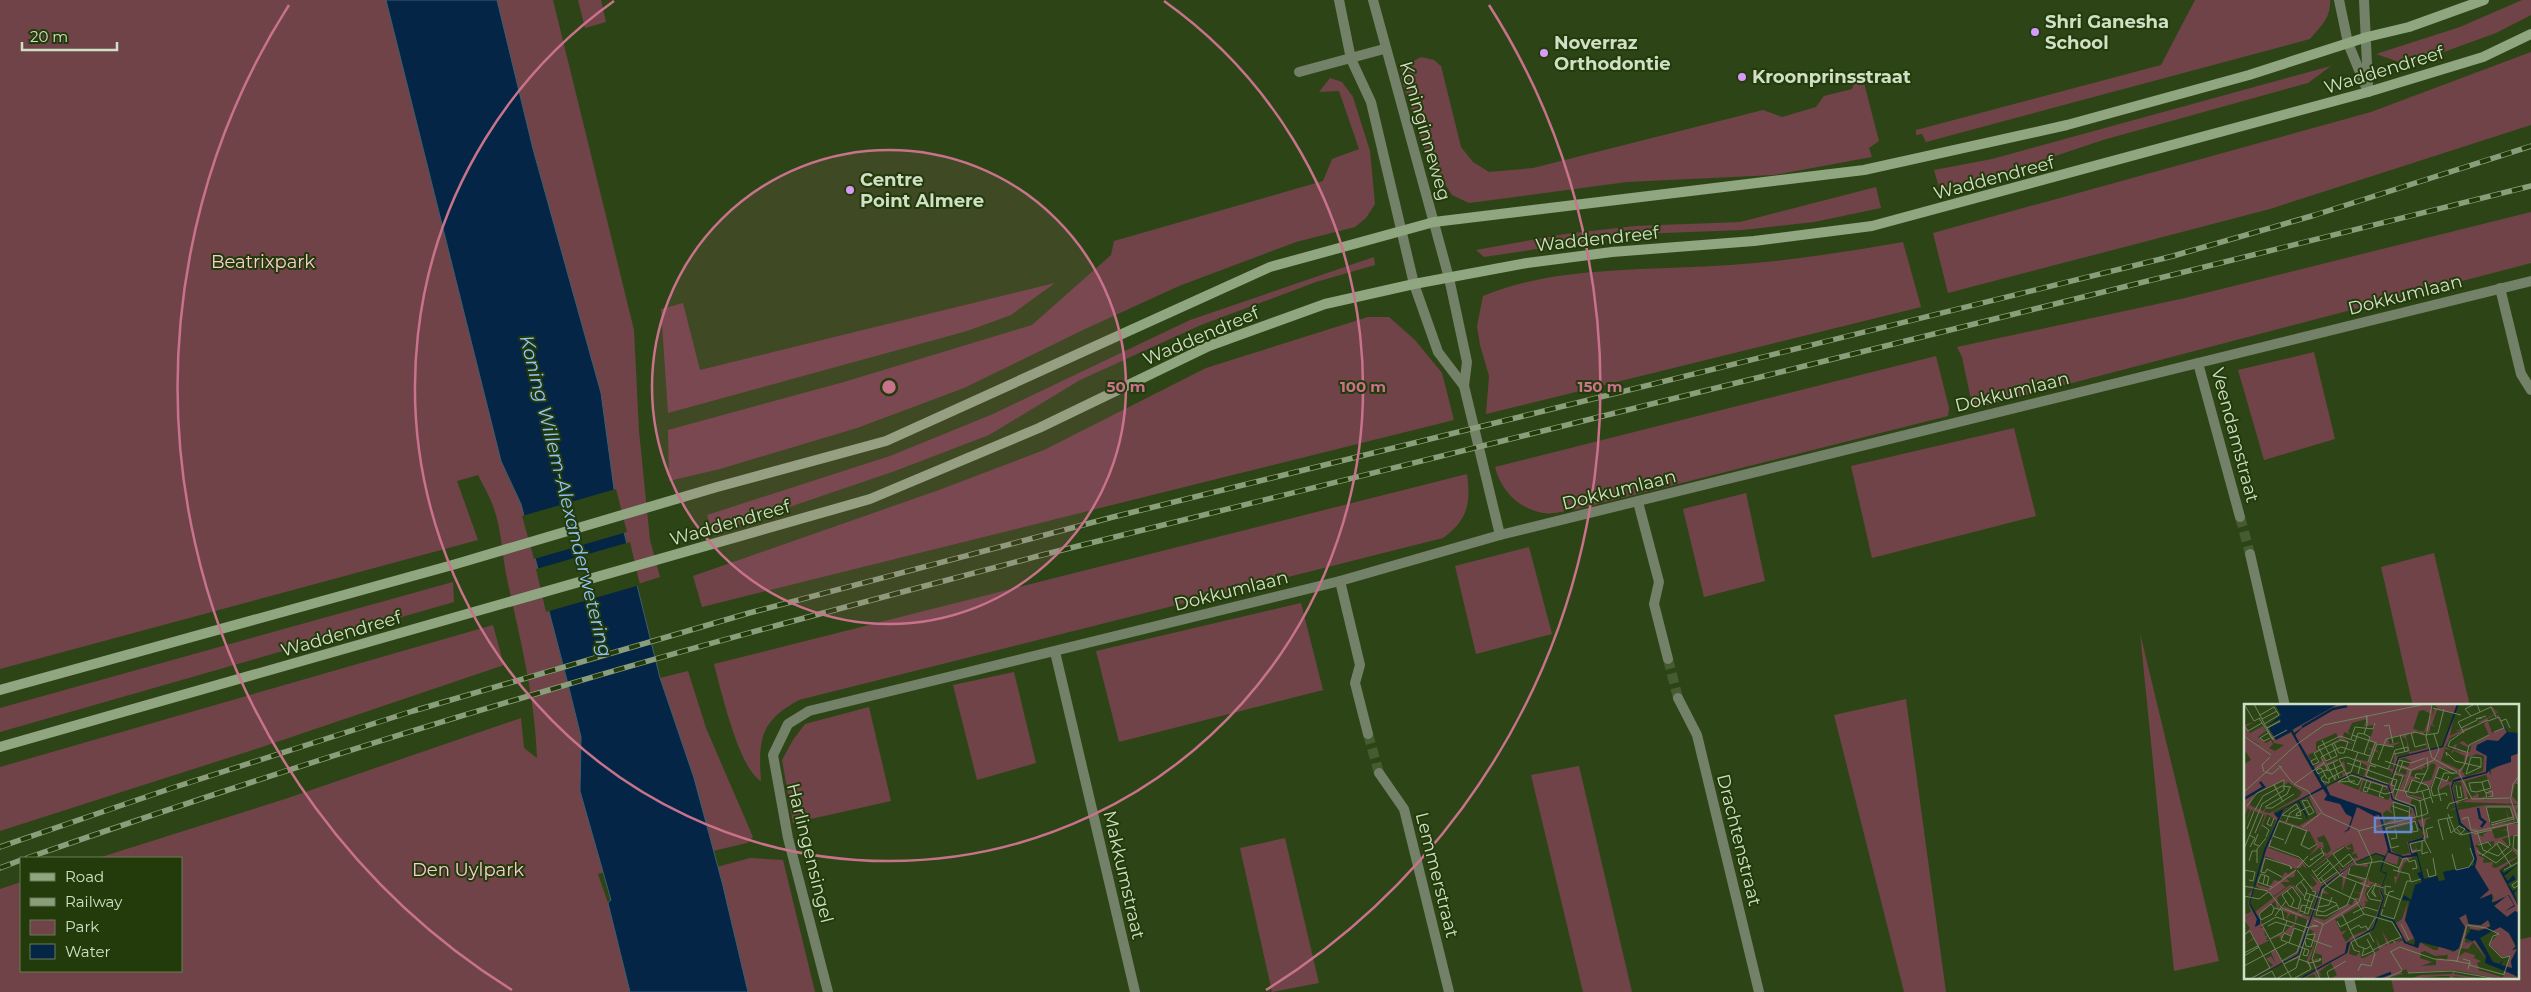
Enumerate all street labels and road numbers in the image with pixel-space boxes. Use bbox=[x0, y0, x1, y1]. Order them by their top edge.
street label: Waddendreef bbox=[2321, 41, 2447, 99]
street label: Koninginneweg bbox=[1395, 59, 1455, 203]
street label: Waddendreef bbox=[1931, 151, 2058, 205]
street label: Waddendreef bbox=[1534, 221, 1661, 256]
street label: Dokkumlaan bbox=[2346, 270, 2464, 320]
street label: Waddendreef bbox=[1140, 301, 1263, 370]
street label: Veendamstraat bbox=[2206, 365, 2264, 505]
street label: Dokkumlaan bbox=[1953, 367, 2071, 417]
street label: Dokkumlaan bbox=[1560, 465, 1678, 515]
street label: Waddendreef bbox=[667, 495, 794, 551]
street label: Dokkumlaan bbox=[1172, 566, 1290, 616]
street label: Waddendreef bbox=[278, 606, 405, 662]
street label: Drachtenstraat bbox=[1712, 772, 1766, 908]
street label: Harlingensingel bbox=[782, 781, 838, 925]
street label: Makkumstraat bbox=[1098, 808, 1150, 942]
street label: Lemmerstraat bbox=[1411, 810, 1463, 940]

